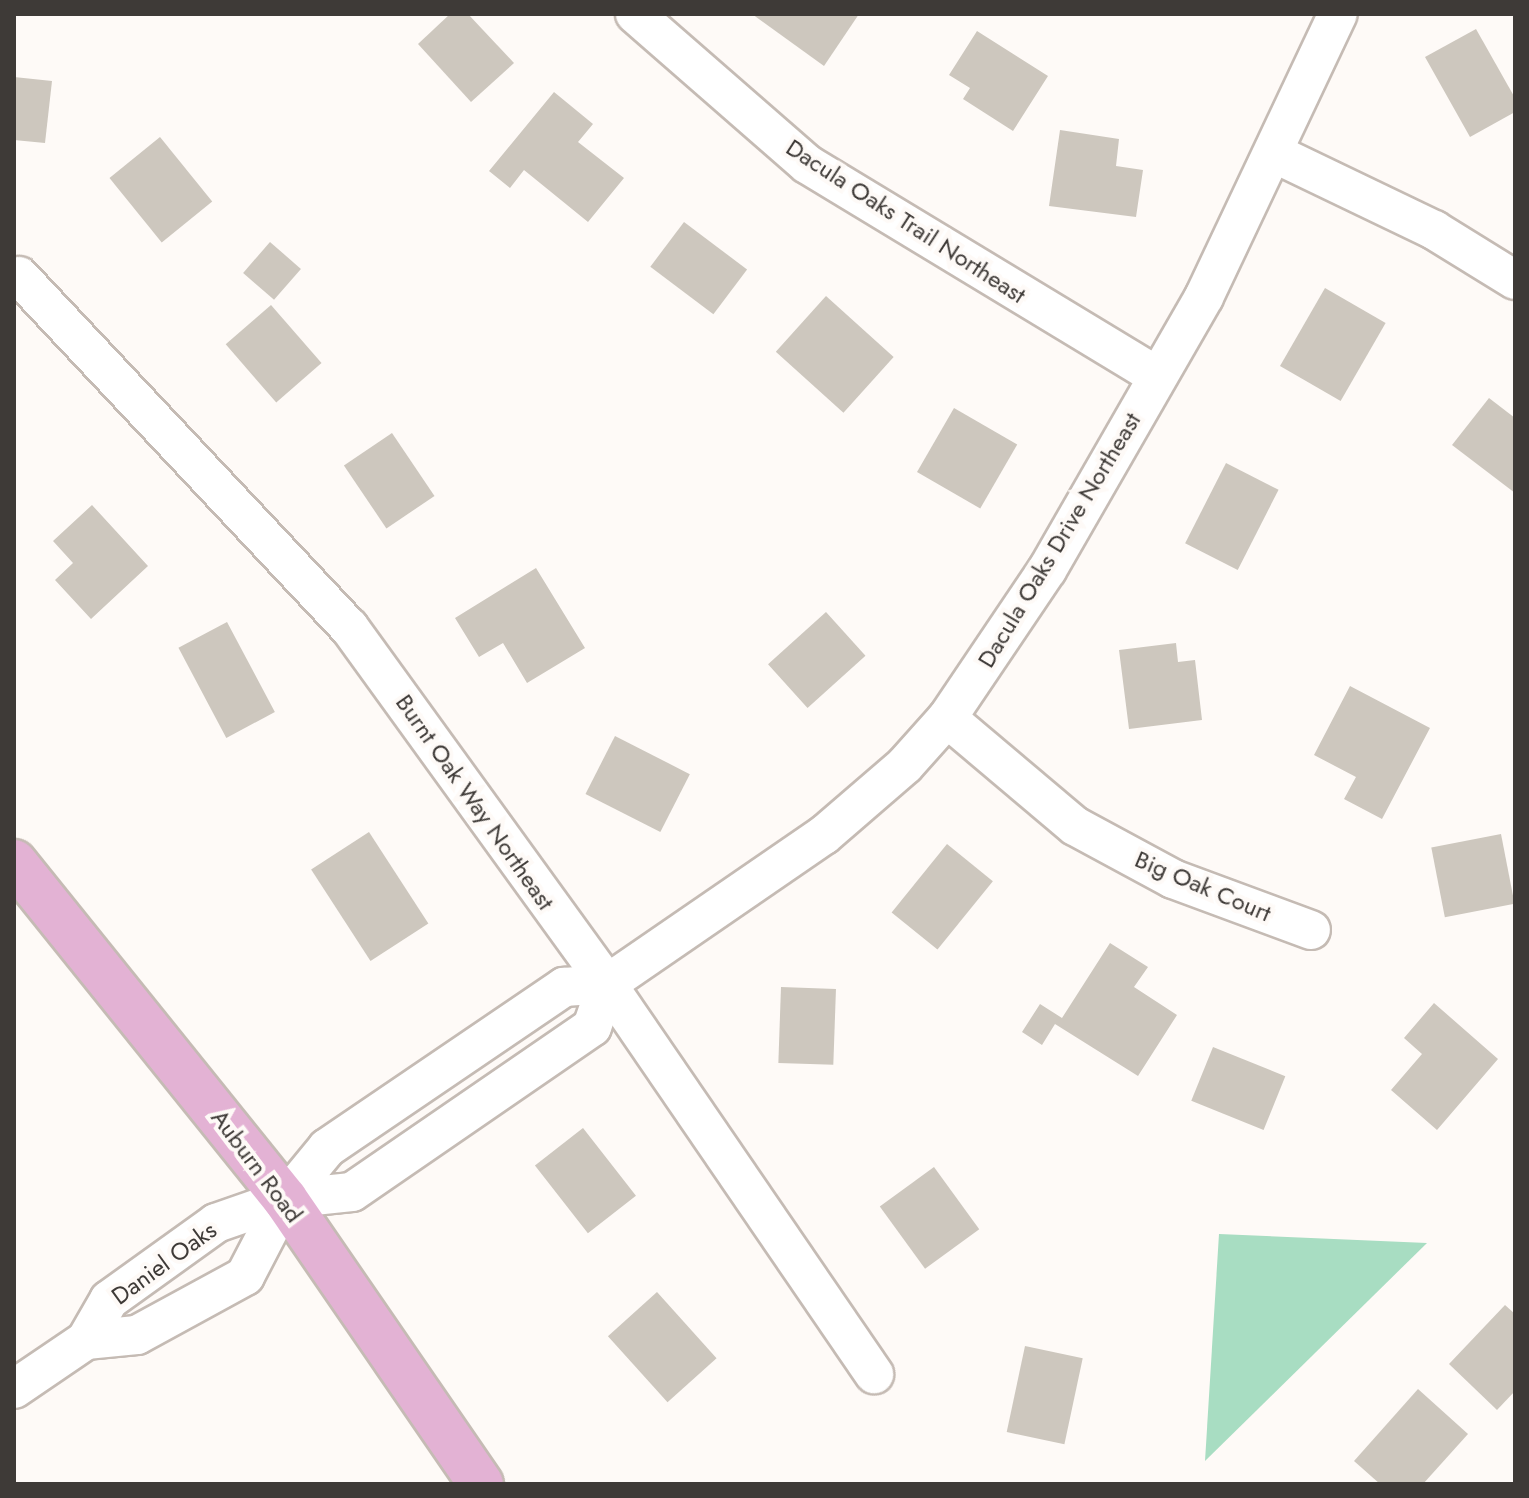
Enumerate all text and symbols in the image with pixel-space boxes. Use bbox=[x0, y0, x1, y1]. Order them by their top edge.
street label: Dacula Oaks Trail Northeast bbox=[781, 133, 1031, 309]
street label: Dacula Oaks Drive Northeast bbox=[971, 407, 1147, 673]
street label: Burnt Oak Way Northeast bbox=[390, 689, 560, 915]
street label: Big Oak Court bbox=[1131, 844, 1275, 928]
street label: Auburn Road bbox=[205, 1104, 309, 1228]
street label: Daniel Oaks bbox=[106, 1215, 222, 1311]

